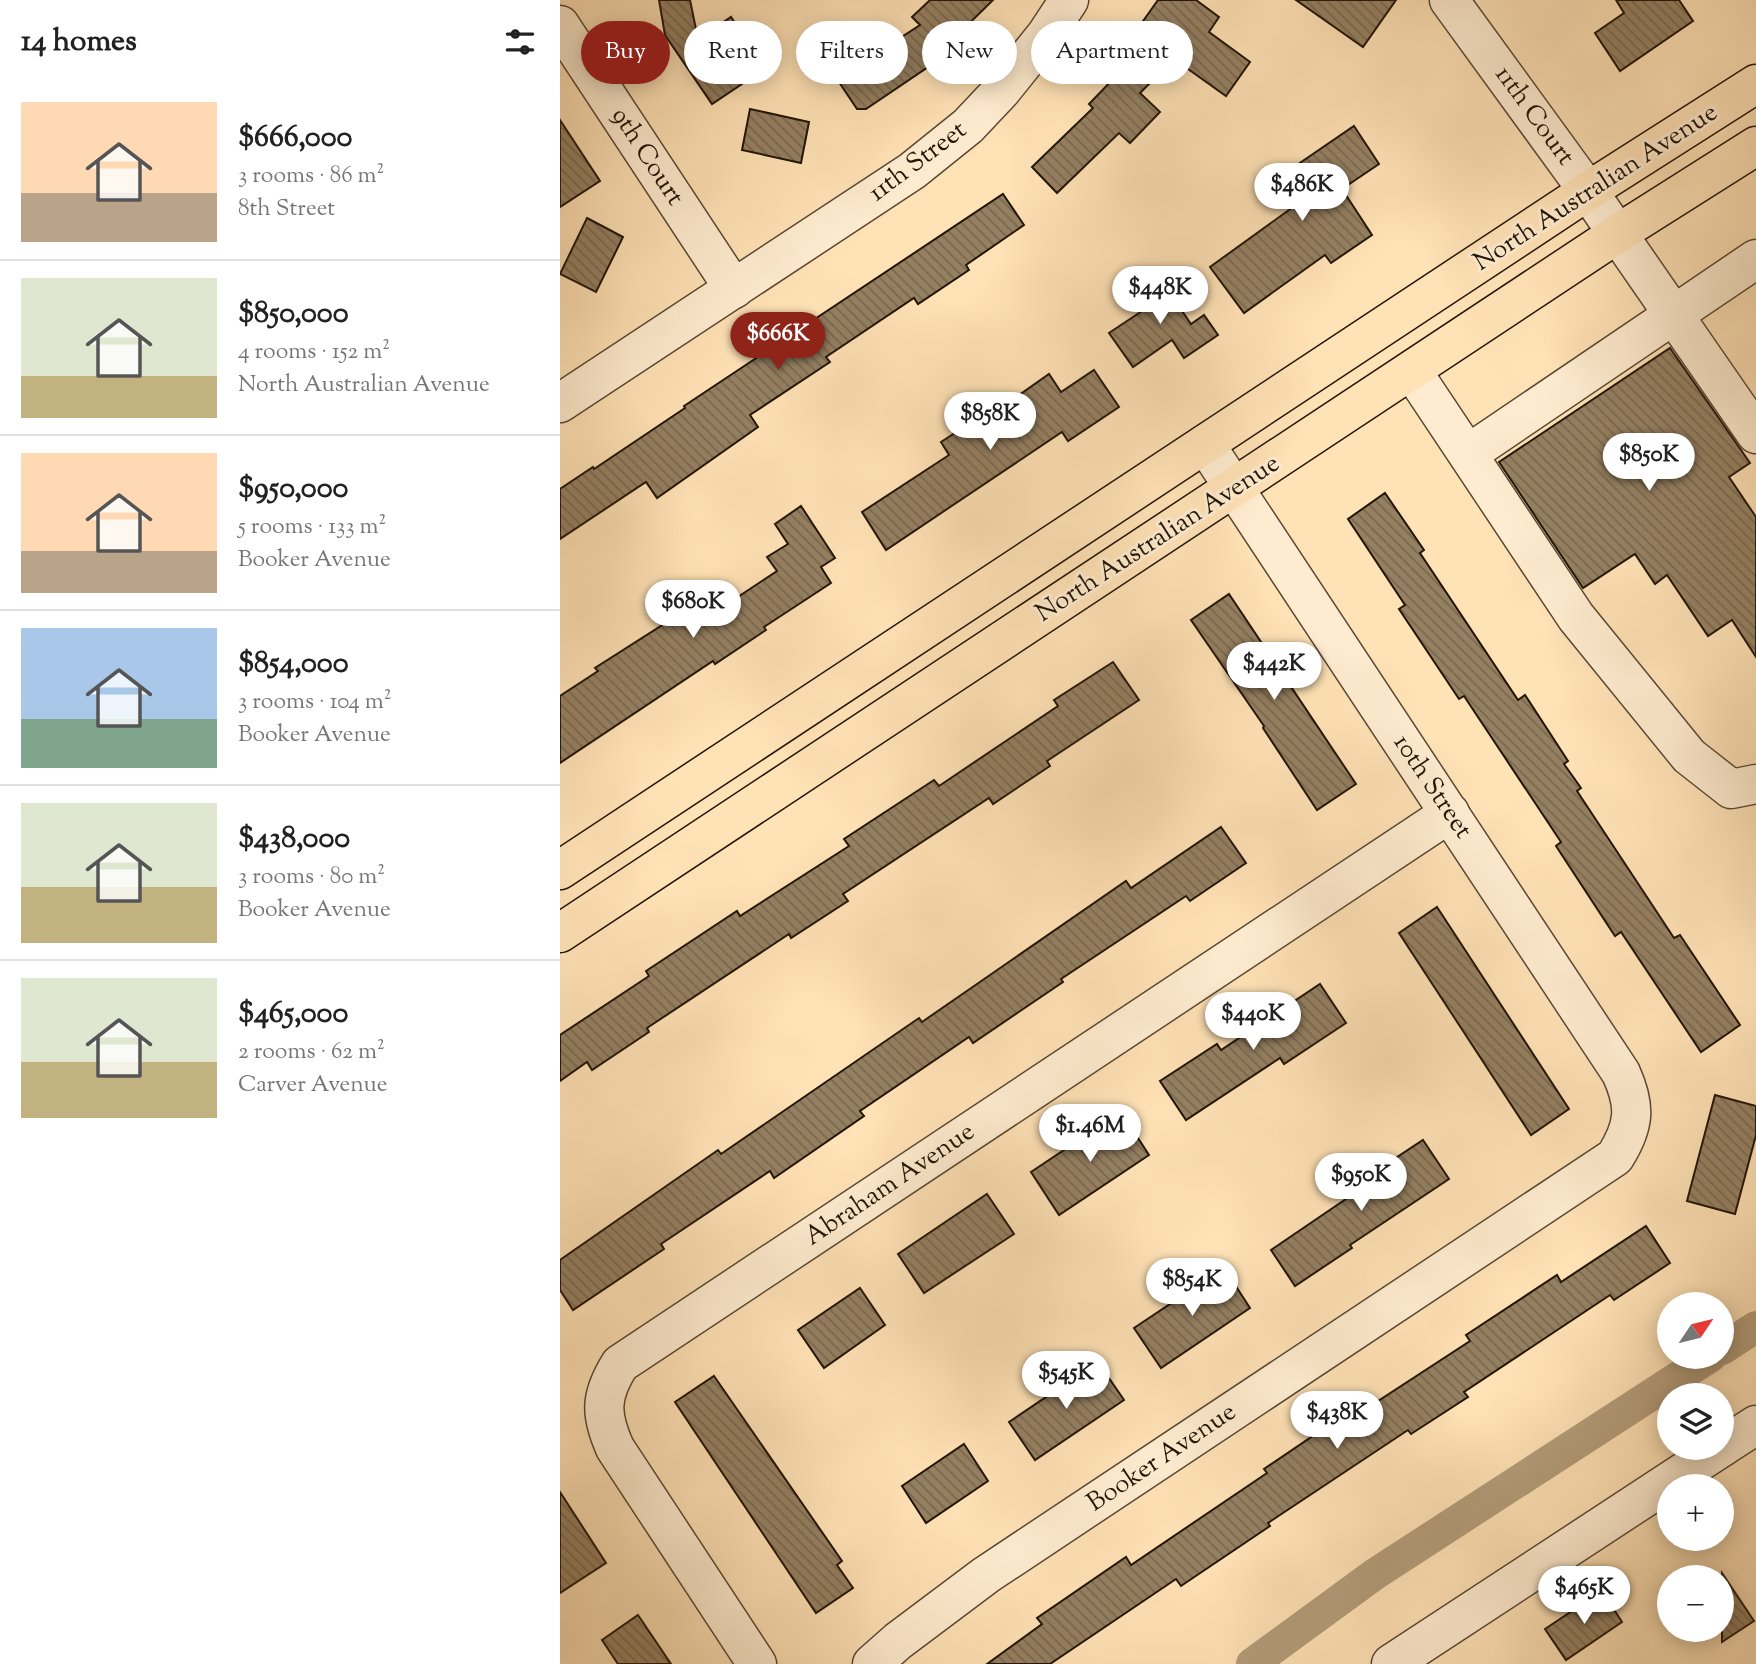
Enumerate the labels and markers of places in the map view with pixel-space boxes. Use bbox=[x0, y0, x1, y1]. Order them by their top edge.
pin: $486K bbox=[1253, 164, 1351, 223]
pin: $448K bbox=[1111, 266, 1209, 326]
pin: $666K bbox=[729, 312, 827, 372]
pin: $858K bbox=[941, 392, 1039, 452]
pin: $850K bbox=[1600, 434, 1698, 493]
pin: $680K bbox=[644, 580, 742, 640]
pin: $442K bbox=[1225, 642, 1323, 702]
pin: $440K bbox=[1204, 992, 1302, 1052]
pin: $1.46M bbox=[1033, 1104, 1147, 1164]
pin: $950K bbox=[1312, 1154, 1410, 1213]
pin: $854K bbox=[1143, 1258, 1241, 1318]
pin: $545K bbox=[1017, 1352, 1115, 1411]
pin: $438K bbox=[1288, 1392, 1386, 1451]
pin: $465K bbox=[1535, 1566, 1633, 1626]

